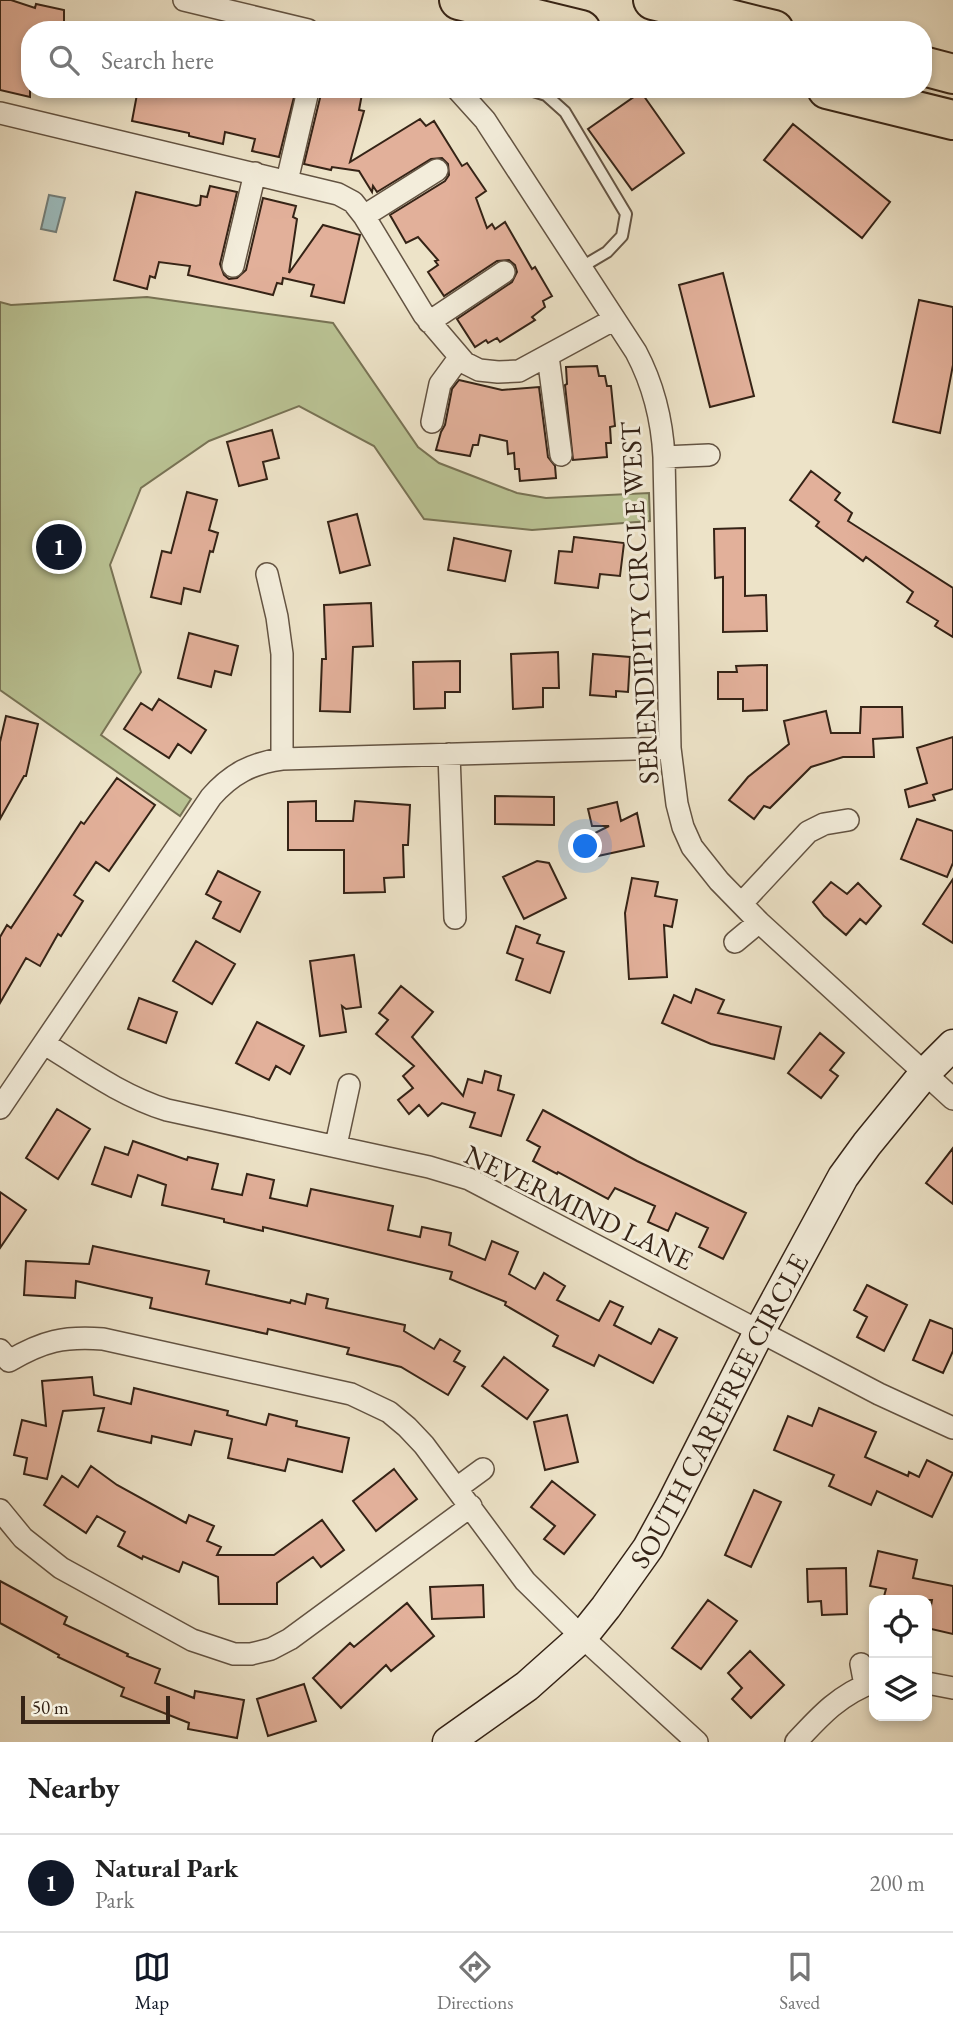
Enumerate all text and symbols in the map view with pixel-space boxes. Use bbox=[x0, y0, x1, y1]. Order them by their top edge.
search box bbox=[21, 21, 932, 98]
icon: search bbox=[45, 41, 83, 79]
text: Search here bbox=[101, 43, 214, 77]
street label: SERENDIPITY CIRCLE WEST bbox=[612, 421, 666, 785]
pin: 1 bbox=[36, 521, 82, 573]
your location bbox=[568, 829, 602, 863]
street label: NEVERMIND LANE bbox=[459, 1136, 699, 1278]
street label: SOUTH CAREFREE CIRCLE bbox=[622, 1247, 816, 1575]
map controls bbox=[869, 1595, 932, 1721]
button: locate bbox=[869, 1595, 932, 1658]
button: layers bbox=[869, 1658, 932, 1721]
scale bar bbox=[21, 1693, 170, 1725]
text: 50 m bbox=[32, 1695, 69, 1720]
text: Nearby bbox=[28, 1768, 120, 1807]
text: Natural Park bbox=[95, 1851, 238, 1885]
text: 1 bbox=[45, 1868, 57, 1898]
text: 200 m bbox=[869, 1868, 925, 1898]
text: Park bbox=[95, 1885, 134, 1915]
tab: Map bbox=[133, 1948, 171, 2015]
tab: Directions bbox=[437, 1948, 513, 2015]
tab: Saved bbox=[779, 1948, 820, 2015]

